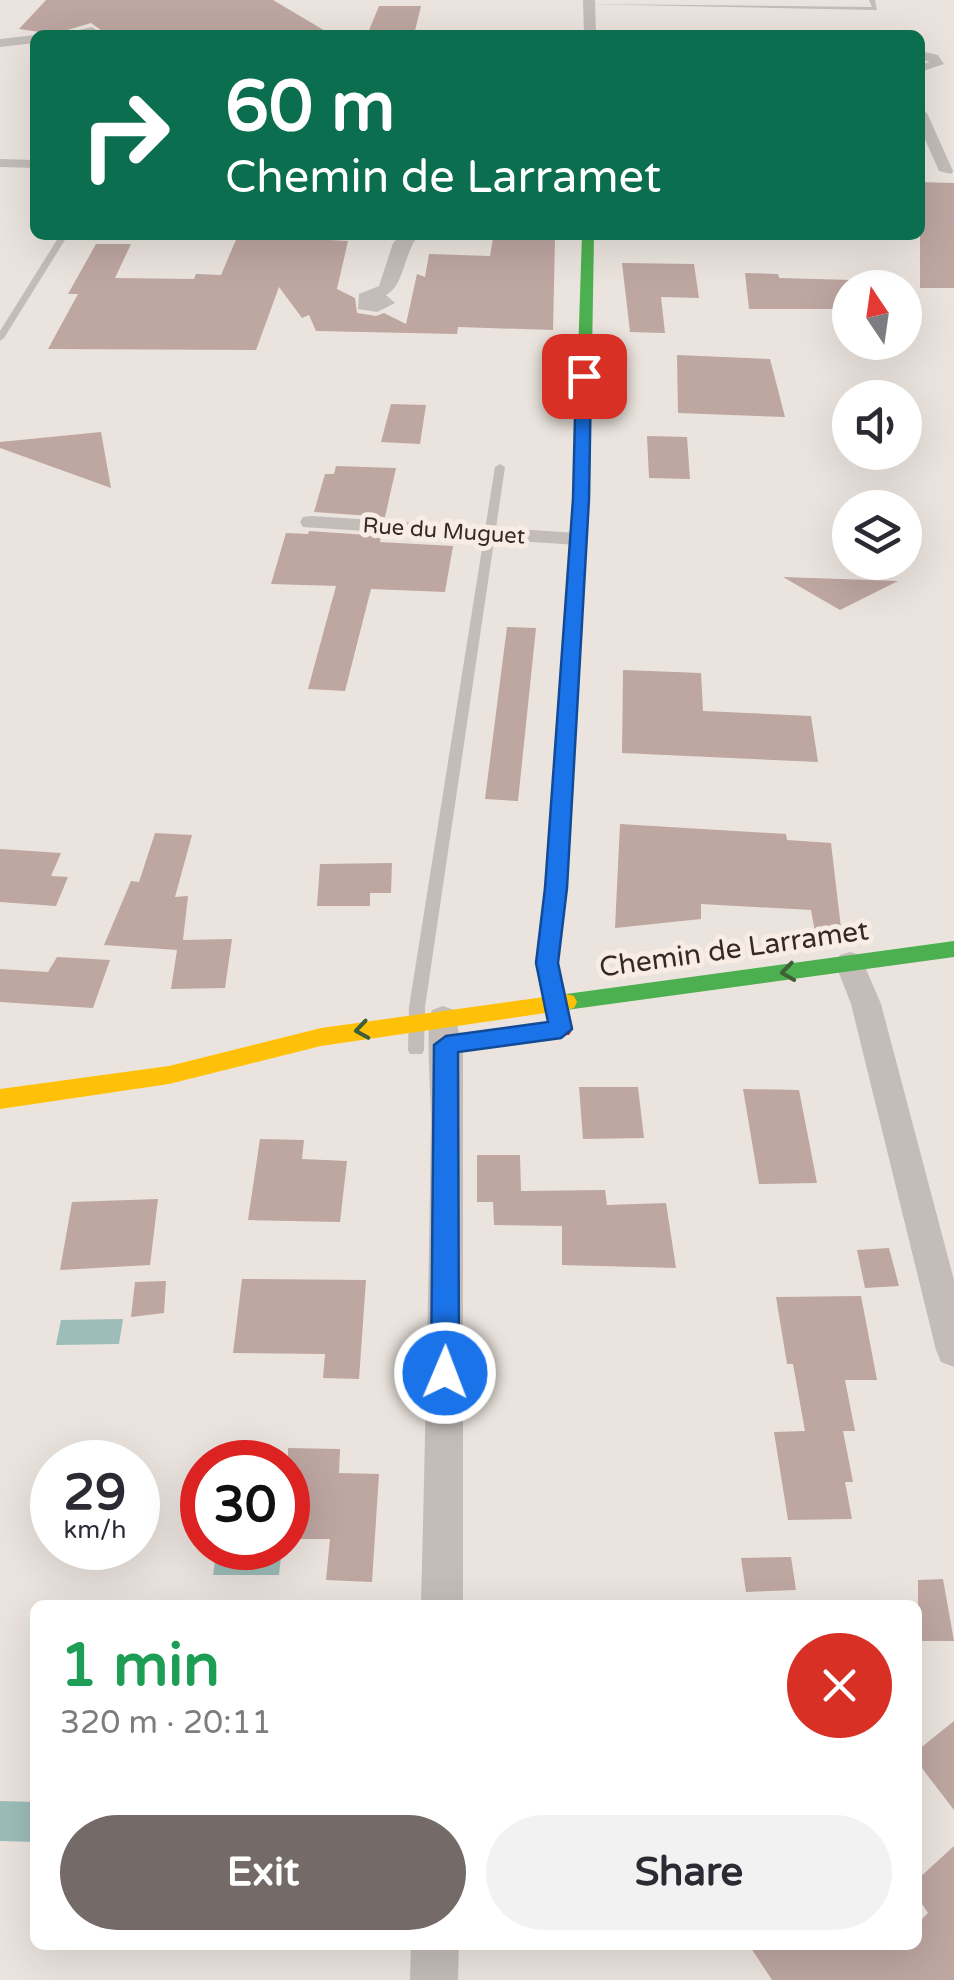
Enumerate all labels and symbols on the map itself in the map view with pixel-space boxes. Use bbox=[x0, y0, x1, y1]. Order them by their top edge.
north arrow bbox=[832, 270, 922, 360]
pin bbox=[542, 334, 627, 419]
street label: Rue du Muguet bbox=[362, 512, 526, 550]
street label: Chemin de Larramet bbox=[597, 913, 871, 985]
one-way arrow bbox=[780, 960, 796, 981]
one-way arrow bbox=[354, 1019, 370, 1040]
position arrow bbox=[393, 1321, 497, 1425]
speed limit sign: 30 bbox=[180, 1440, 310, 1570]

